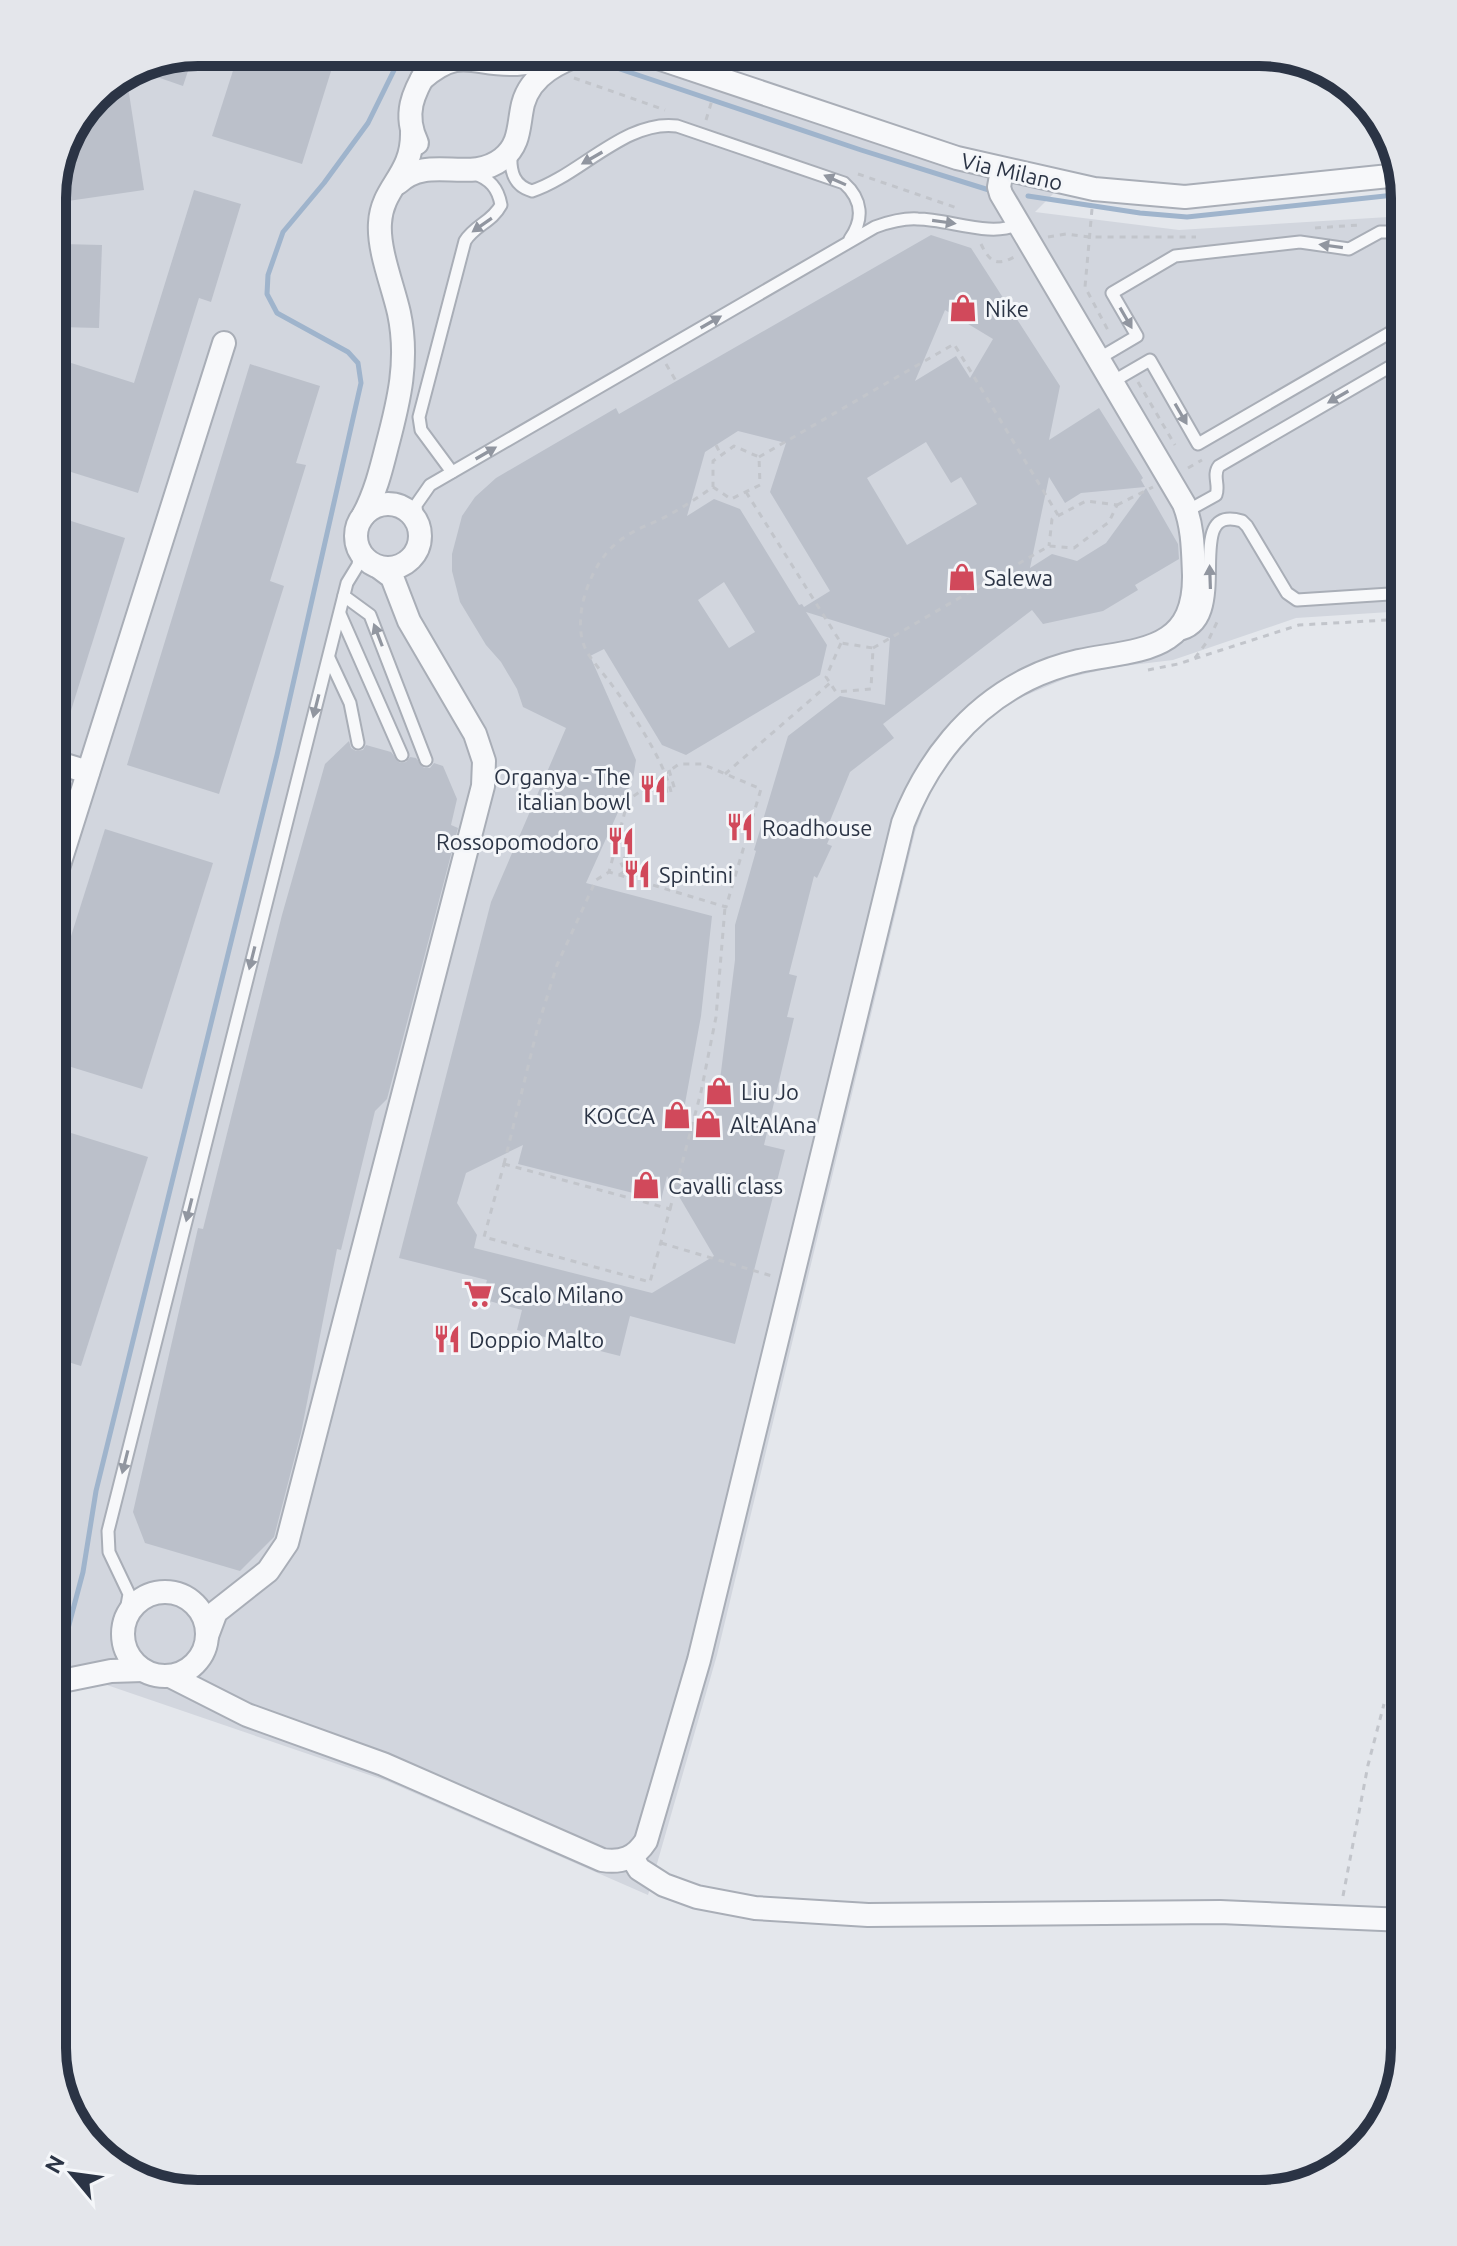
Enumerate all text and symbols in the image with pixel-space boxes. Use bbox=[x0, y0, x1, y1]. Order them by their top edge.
street label: Via Milano bbox=[959, 147, 1065, 195]
one-way arrow bbox=[581, 151, 604, 165]
one-way arrow bbox=[823, 174, 846, 187]
one-way arrow bbox=[932, 216, 957, 229]
one-way arrow bbox=[472, 217, 493, 232]
one-way arrow bbox=[1319, 240, 1344, 252]
shop icon: Nike bbox=[948, 293, 978, 323]
place label: Nike bbox=[985, 296, 1029, 321]
one-way arrow bbox=[1119, 307, 1133, 329]
one-way arrow bbox=[700, 315, 722, 329]
one-way arrow bbox=[1327, 390, 1349, 404]
one-way arrow bbox=[1174, 403, 1188, 425]
one-way arrow bbox=[475, 446, 497, 460]
shop icon: Salewa bbox=[947, 562, 977, 592]
one-way arrow bbox=[1203, 564, 1216, 589]
place label: Salewa bbox=[984, 565, 1053, 590]
one-way arrow bbox=[371, 623, 384, 647]
one-way arrow bbox=[310, 694, 322, 719]
place label: Organya - The italian bowl bbox=[494, 764, 631, 814]
restaurant icon: Organya - The italian bowl bbox=[638, 774, 668, 804]
restaurant icon: Roadhouse bbox=[725, 812, 755, 842]
place label: Roadhouse bbox=[762, 815, 872, 840]
restaurant icon: Rossopomodoro bbox=[606, 826, 636, 856]
place label: Rossopomodoro bbox=[436, 829, 599, 854]
restaurant icon: Spintini bbox=[622, 859, 652, 889]
place label: Spintini bbox=[659, 862, 733, 887]
one-way arrow bbox=[246, 946, 258, 971]
shop icon: Liu Jo bbox=[704, 1076, 734, 1106]
place label: Liu Jo bbox=[741, 1079, 799, 1104]
shop icon: KOCCA bbox=[662, 1100, 692, 1130]
place label: KOCCA bbox=[584, 1103, 656, 1128]
shop icon: AltAlAna bbox=[693, 1109, 723, 1139]
place label: AltAlAna bbox=[730, 1112, 817, 1137]
shop icon: Cavalli class bbox=[631, 1170, 661, 1200]
place label: Cavalli class bbox=[668, 1173, 783, 1198]
one-way arrow bbox=[182, 1198, 194, 1223]
supermarket icon: Scalo Milano bbox=[463, 1279, 493, 1309]
place label: Scalo Milano bbox=[500, 1282, 624, 1307]
restaurant icon: Doppio Malto bbox=[432, 1324, 462, 1354]
place label: Doppio Malto bbox=[469, 1327, 604, 1352]
one-way arrow bbox=[118, 1450, 131, 1475]
north arrow bbox=[32, 2134, 112, 2214]
text: N bbox=[39, 2151, 69, 2177]

